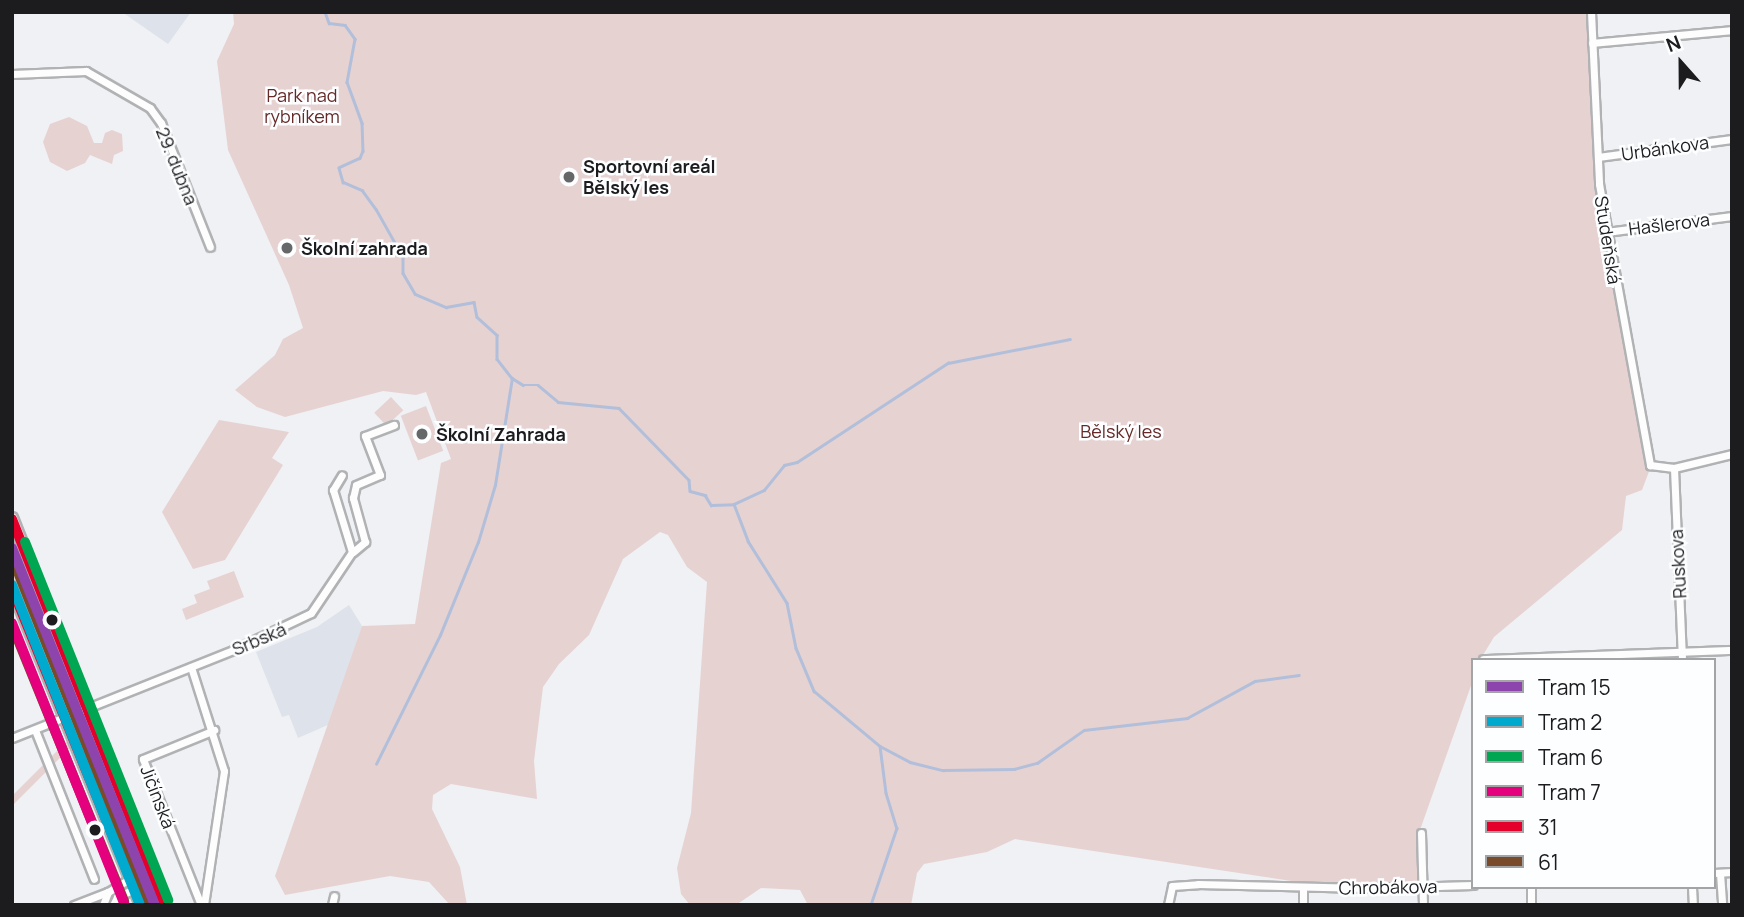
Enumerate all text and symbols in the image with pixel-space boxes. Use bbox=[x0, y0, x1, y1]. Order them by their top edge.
north arrow bbox=[1646, 28, 1716, 98]
text: N bbox=[1662, 29, 1685, 58]
park label: Park nad rybníkem bbox=[264, 85, 340, 128]
street label: 29. dubna bbox=[152, 124, 202, 208]
street label: Urbánkova bbox=[1620, 131, 1710, 165]
place label: Sportovní areál Bělský les bbox=[583, 156, 716, 198]
marker: Sportovní areál Bělský les bbox=[561, 169, 577, 185]
street label: Studeňská bbox=[1590, 194, 1626, 286]
street label: Hašlerova bbox=[1627, 208, 1711, 240]
place label: Školní zahrada bbox=[301, 237, 428, 259]
marker: Školní zahrada bbox=[279, 240, 295, 256]
park label: Bělský les bbox=[1080, 420, 1162, 442]
place label: Školní Zahrada bbox=[436, 423, 566, 445]
marker: Školní Zahrada bbox=[414, 426, 430, 442]
street label: Ruskova bbox=[1665, 529, 1691, 599]
unlabelled marker bbox=[45, 613, 59, 627]
street label: Srbská bbox=[229, 618, 289, 660]
legend bbox=[1471, 658, 1716, 889]
text: Tram 15 bbox=[1538, 673, 1611, 701]
text: Tram 2 bbox=[1538, 708, 1602, 736]
text: Tram 6 bbox=[1538, 743, 1603, 771]
street label: Jičínská bbox=[136, 763, 180, 831]
text: Tram 7 bbox=[1538, 778, 1601, 806]
text: 31 bbox=[1538, 813, 1558, 841]
unlabelled marker bbox=[88, 823, 102, 837]
text: 61 bbox=[1538, 848, 1559, 876]
street label: Chrobákova bbox=[1338, 875, 1438, 899]

